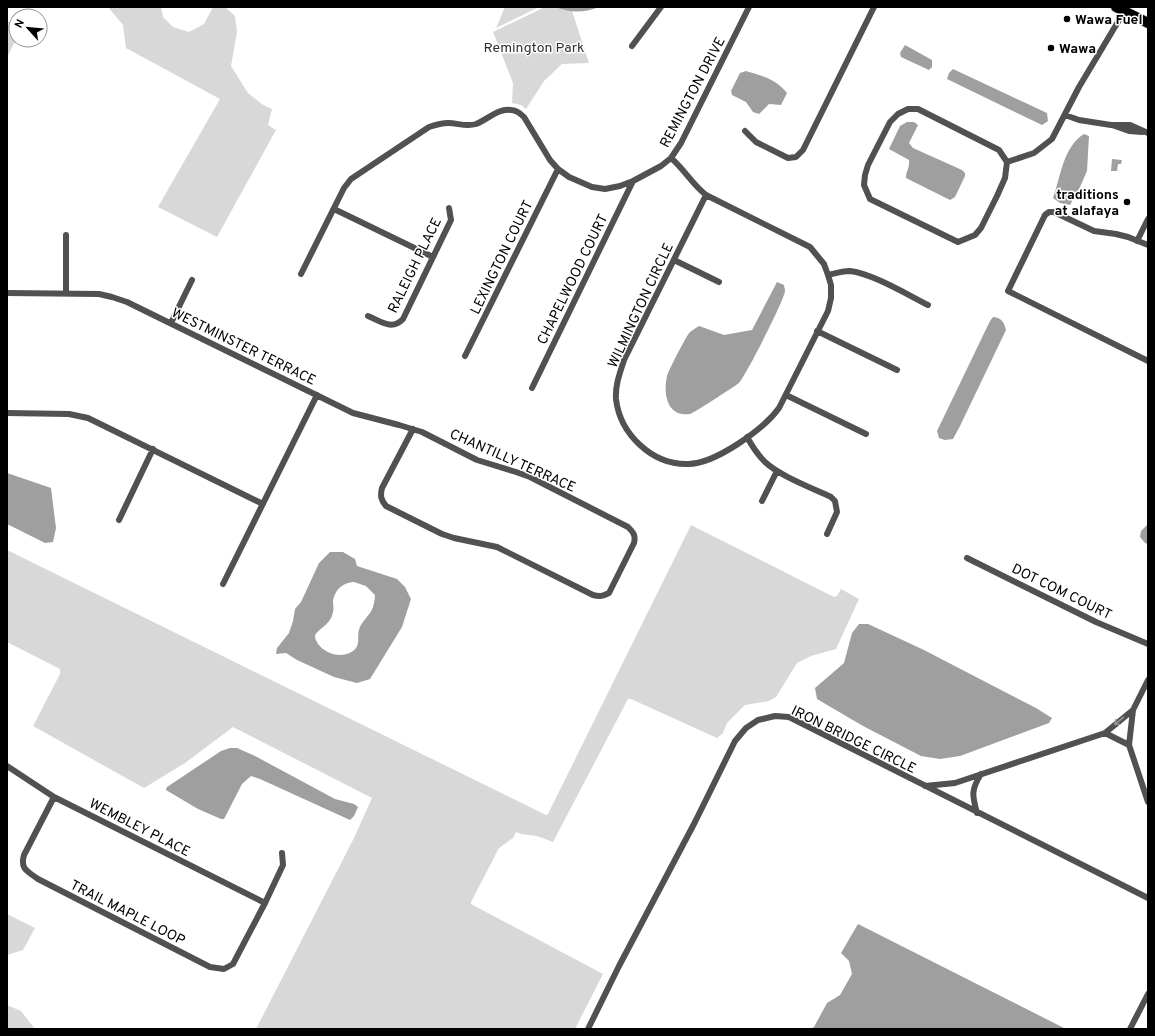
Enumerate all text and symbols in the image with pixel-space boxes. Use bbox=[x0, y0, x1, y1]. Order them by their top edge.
north arrow bbox=[8, 8, 48, 48]
place label: Wawa Fuel bbox=[1075, 12, 1142, 29]
marker: Wawa Fuel bbox=[1062, 14, 1072, 24]
text: N bbox=[12, 17, 28, 31]
street label: REMINGTON DRIVE bbox=[657, 34, 730, 151]
park label: Remington Park bbox=[484, 40, 584, 57]
place label: Wawa bbox=[1059, 41, 1096, 58]
marker: Wawa bbox=[1046, 43, 1056, 53]
place label: traditions at alafaya bbox=[1055, 187, 1119, 220]
marker: traditions at alafaya bbox=[1122, 197, 1132, 207]
street label: LEXINGTON COURT bbox=[467, 198, 537, 317]
street label: CHAPELWOOD COURT bbox=[534, 212, 612, 348]
street label: RALEIGH PLACE bbox=[385, 215, 446, 316]
street label: WILMINGTON CIRCLE bbox=[605, 240, 678, 371]
street label: WESTMINSTER TERRACE bbox=[168, 305, 318, 390]
street label: CHANTILLY TERRACE bbox=[447, 426, 578, 497]
street label: DOT COM COURT bbox=[1008, 561, 1114, 624]
street label: IRON BRIDGE CIRCLE bbox=[788, 703, 919, 778]
one-way arrow bbox=[1113, 717, 1124, 726]
street label: WEMBLEY PLACE bbox=[86, 796, 193, 861]
street label: TRAIL MAPLE LOOP bbox=[67, 877, 188, 950]

